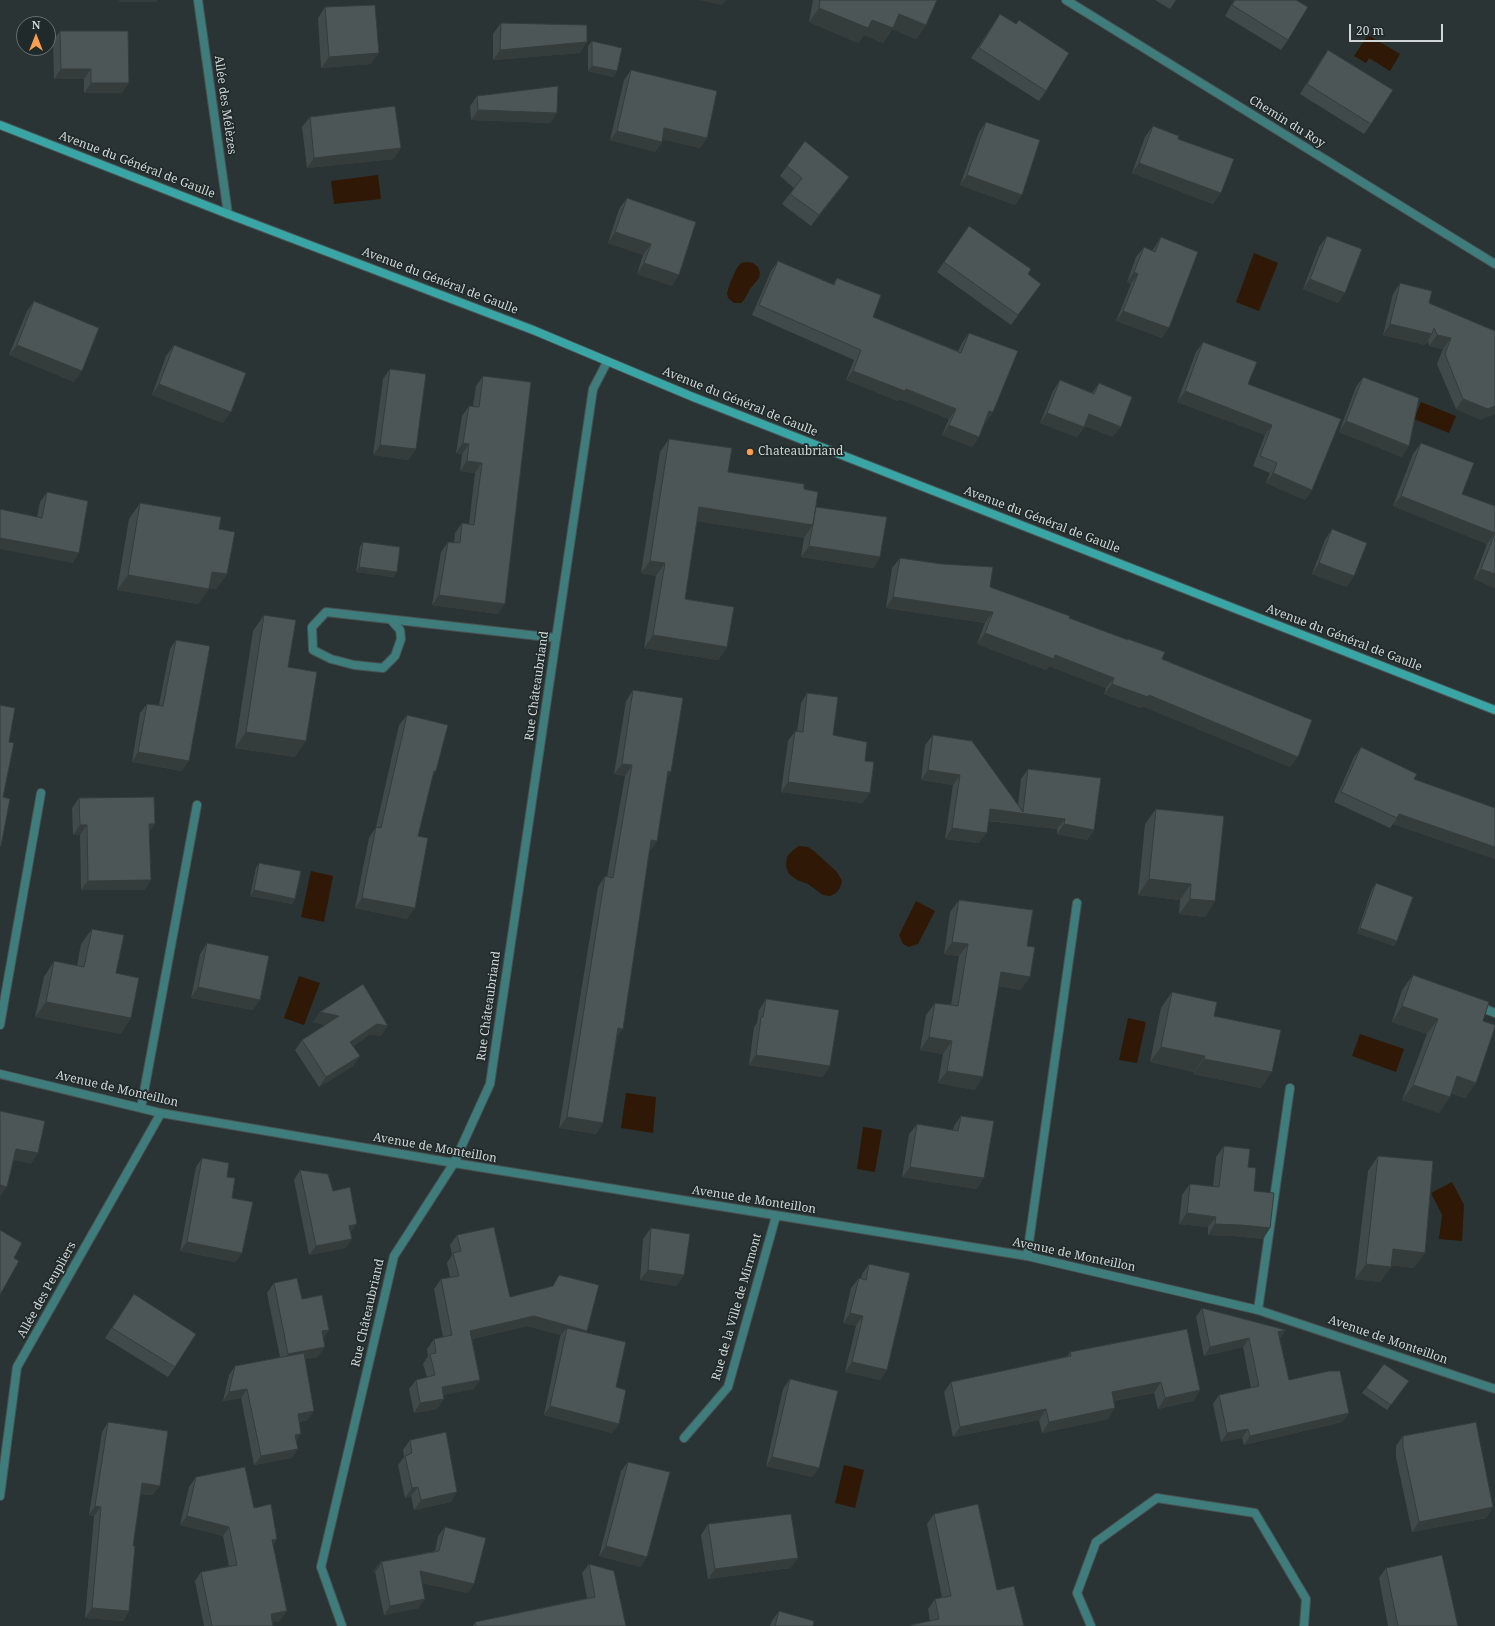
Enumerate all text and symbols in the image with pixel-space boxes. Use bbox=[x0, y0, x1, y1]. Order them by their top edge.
north arrow bbox=[16, 16, 56, 56]
scale bar bbox=[1351, 16, 1445, 42]
text: N bbox=[32, 17, 40, 32]
text: 20 m bbox=[1356, 22, 1384, 39]
street label: Allée des Mélèzes bbox=[211, 55, 239, 155]
street label: Chemin du Roy bbox=[1246, 93, 1328, 151]
street label: Avenue du Général de Gaulle bbox=[57, 129, 217, 201]
street label: Avenue du Général de Gaulle bbox=[360, 245, 520, 317]
street label: Avenue du Général de Gaulle bbox=[660, 364, 820, 440]
place label: Chateaubriand bbox=[758, 445, 843, 459]
marker: Chateaubriand bbox=[745, 447, 755, 457]
street label: Avenue du Général de Gaulle bbox=[962, 484, 1122, 556]
street label: Avenue du Général de Gaulle bbox=[1264, 602, 1424, 674]
street label: Rue Châteaubriand bbox=[522, 630, 552, 742]
street label: Rue Châteaubriand bbox=[474, 950, 504, 1062]
street label: Avenue de Monteillon bbox=[54, 1068, 180, 1110]
street label: Avenue de Monteillon bbox=[372, 1130, 498, 1166]
street label: Avenue de Monteillon bbox=[691, 1183, 817, 1217]
street label: Rue de la Ville de Mirmont bbox=[709, 1232, 765, 1382]
street label: Avenue de Monteillon bbox=[1011, 1235, 1137, 1275]
street label: Allée des Peupliers bbox=[15, 1239, 79, 1341]
street label: Rue Châteaubriand bbox=[349, 1258, 387, 1368]
street label: Avenue de Monteillon bbox=[1326, 1313, 1450, 1367]

